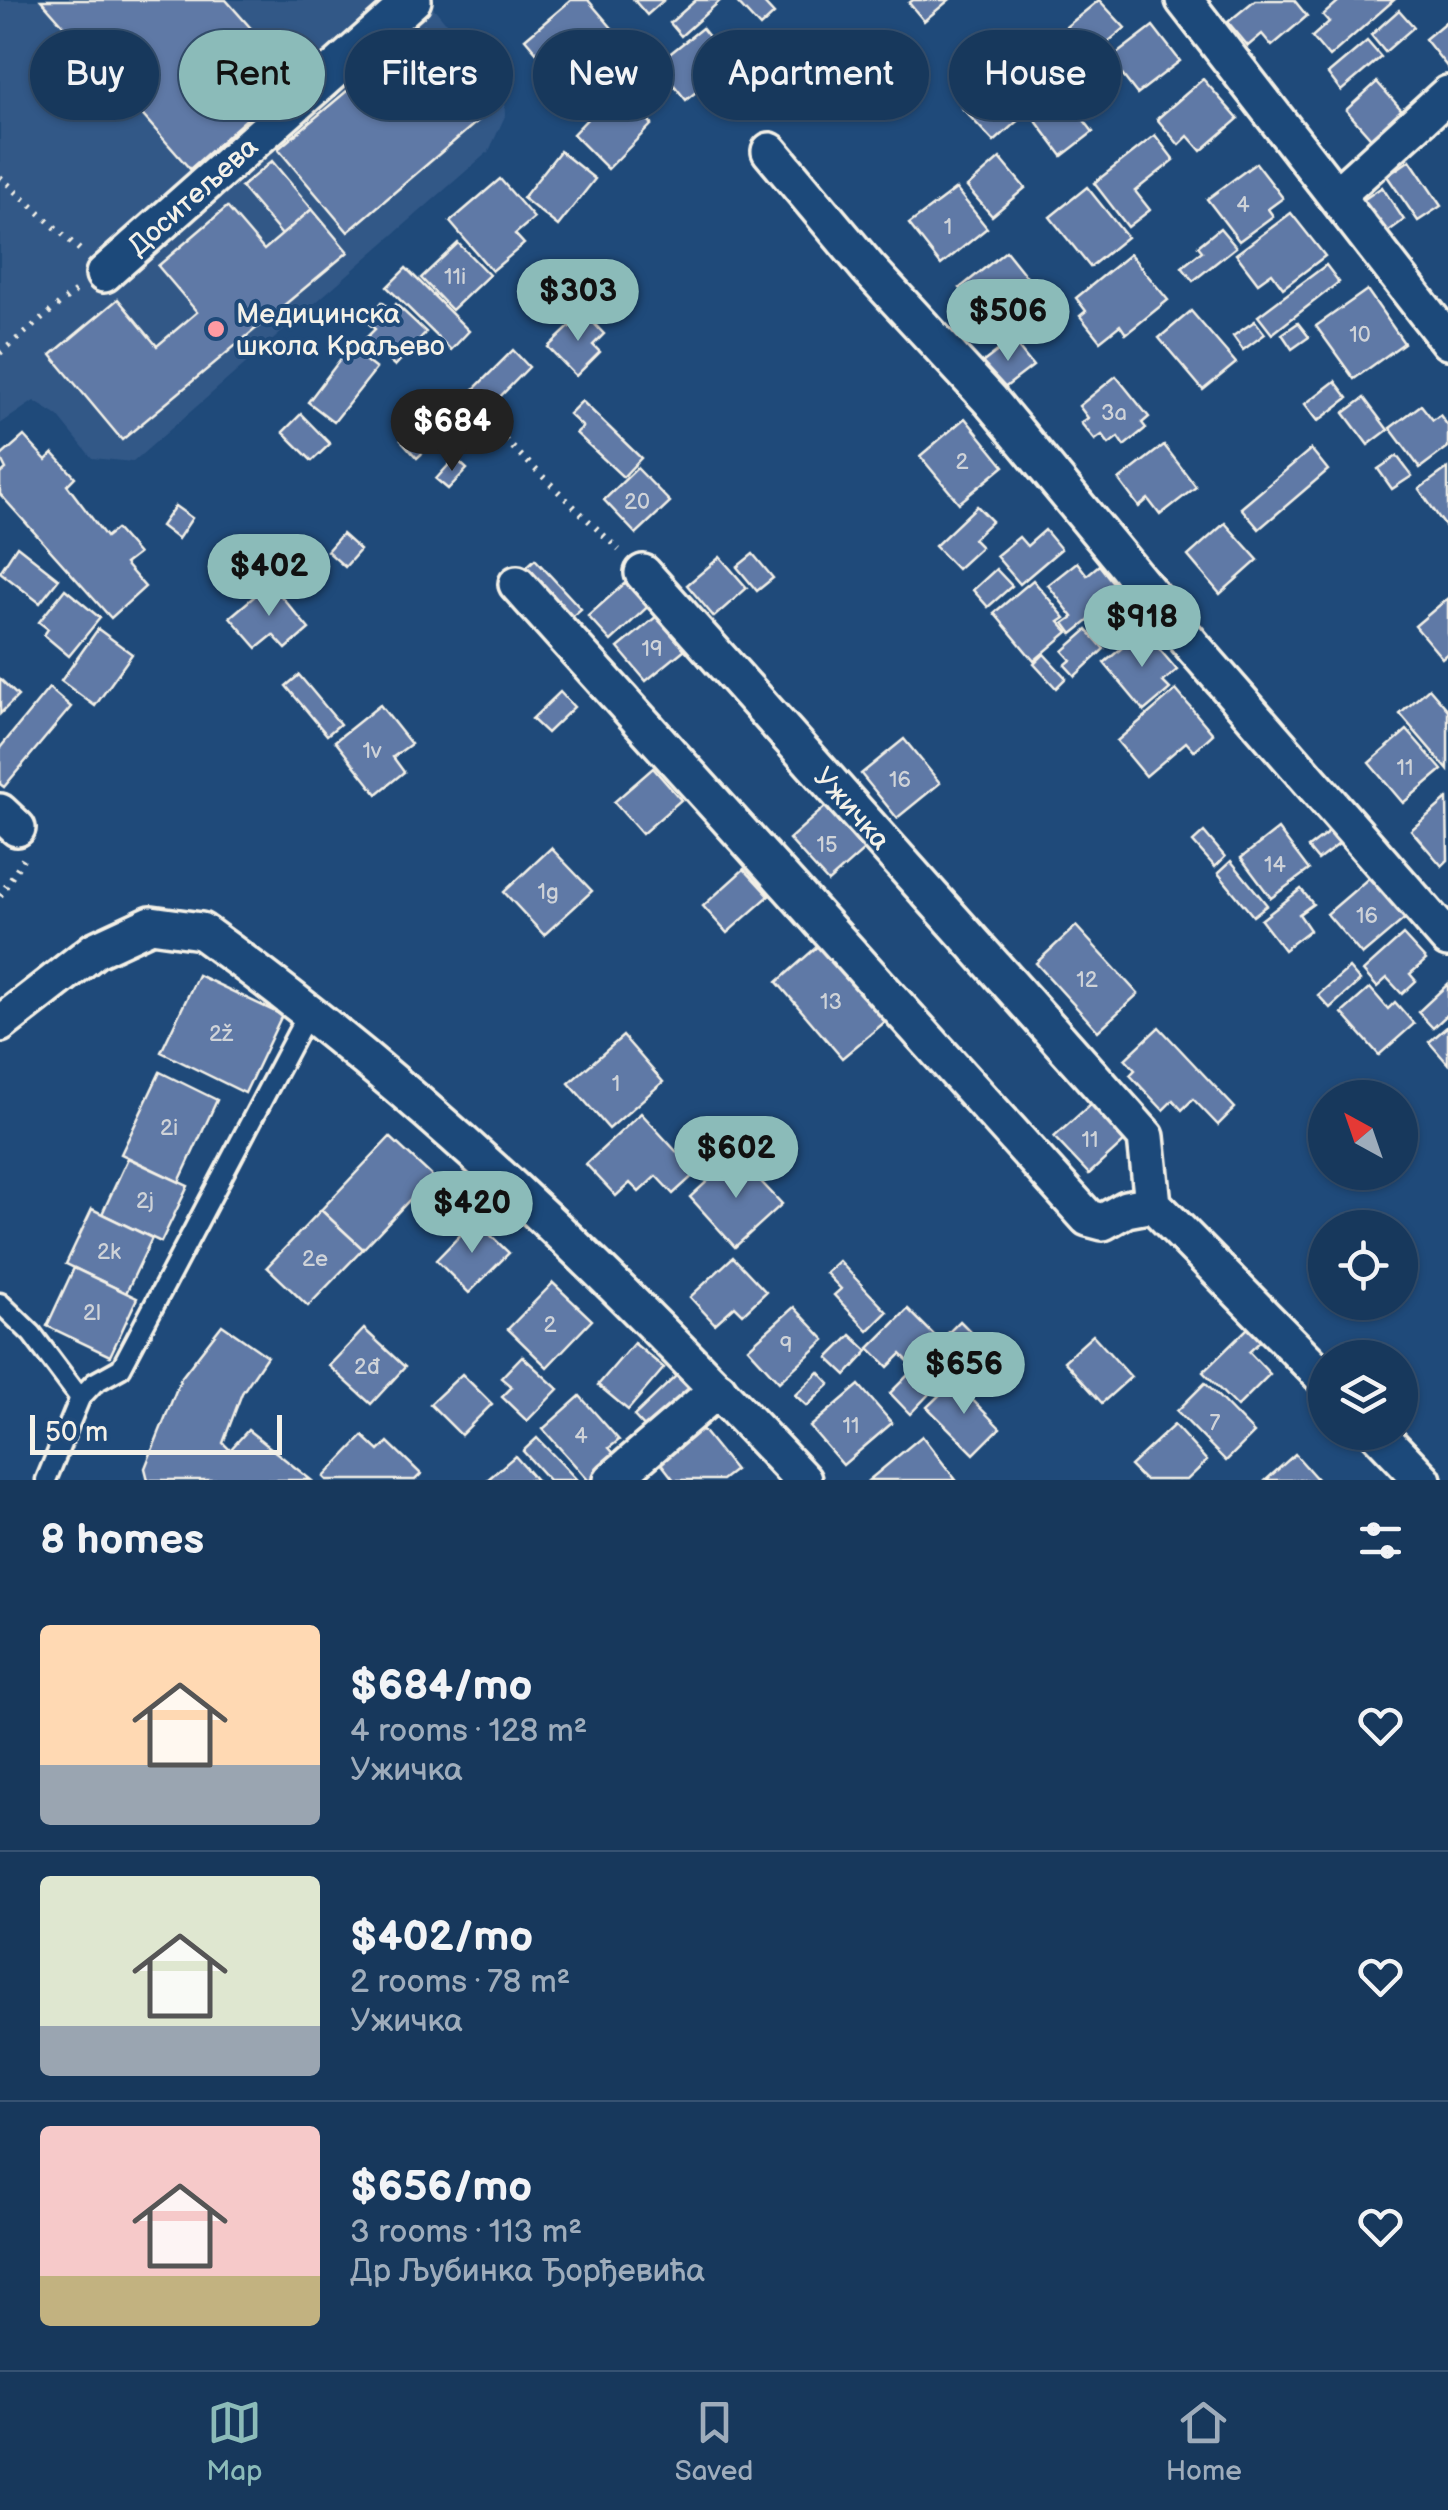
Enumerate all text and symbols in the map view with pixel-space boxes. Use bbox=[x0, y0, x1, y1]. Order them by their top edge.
chip: Buy bbox=[30, 30, 159, 120]
chip: Rent bbox=[179, 30, 325, 120]
chip: Filters bbox=[345, 30, 513, 120]
chip: New bbox=[533, 30, 673, 120]
chip: Apartment bbox=[693, 30, 929, 120]
chip: House bbox=[949, 30, 1121, 120]
street label: Доситељева bbox=[122, 130, 265, 263]
house number: 4 bbox=[1236, 192, 1250, 219]
house number: 1 bbox=[944, 214, 952, 241]
pin: $303 bbox=[519, 259, 637, 344]
house number: 11i bbox=[444, 264, 466, 291]
text: $303 bbox=[539, 272, 617, 311]
pin: $506 bbox=[949, 279, 1067, 364]
text: $506 bbox=[969, 292, 1047, 331]
place label: Медицинска школа Краљево bbox=[236, 298, 445, 363]
marker: Медицинска школа Краљево bbox=[205, 318, 227, 340]
house number: 10 bbox=[1349, 322, 1371, 349]
pin: $684 bbox=[393, 389, 511, 474]
house number: 3a bbox=[1101, 400, 1127, 427]
text: $684 bbox=[413, 402, 491, 441]
house number: 2 bbox=[956, 449, 969, 476]
house number: 20 bbox=[624, 489, 650, 516]
pin: $402 bbox=[210, 534, 328, 619]
text: $402 bbox=[229, 547, 309, 586]
pin: $918 bbox=[1083, 585, 1201, 670]
text: $918 bbox=[1106, 598, 1178, 637]
house number: 19 bbox=[641, 636, 663, 663]
house number: 1v bbox=[362, 738, 382, 765]
house number: 11 bbox=[1396, 755, 1414, 782]
street label: Ужичка bbox=[806, 761, 897, 857]
house number: 16 bbox=[889, 767, 911, 794]
house number: 15 bbox=[816, 832, 838, 859]
house number: 14 bbox=[1264, 852, 1287, 879]
house number: 1g bbox=[537, 879, 559, 906]
house number: 16 bbox=[1356, 903, 1378, 930]
house number: 12 bbox=[1076, 967, 1098, 994]
house number: 13 bbox=[820, 989, 842, 1016]
house number: 2ž bbox=[209, 1021, 234, 1048]
house number: 1 bbox=[612, 1071, 620, 1098]
north arrow bbox=[1308, 1080, 1418, 1190]
map controls bbox=[1308, 1080, 1418, 1450]
house number: 2i bbox=[160, 1115, 178, 1142]
pin: $602 bbox=[677, 1116, 795, 1201]
house number: 11 bbox=[1081, 1127, 1099, 1154]
text: $602 bbox=[696, 1129, 776, 1168]
pin: $420 bbox=[413, 1171, 531, 1256]
text: $420 bbox=[433, 1184, 511, 1223]
house number: 2j bbox=[136, 1188, 154, 1215]
button: locate bbox=[1308, 1210, 1418, 1320]
house number: 2k bbox=[97, 1239, 121, 1266]
house number: 2e bbox=[302, 1246, 328, 1273]
house number: 2l bbox=[83, 1300, 101, 1327]
house number: 2 bbox=[544, 1312, 557, 1339]
house number: 9 bbox=[780, 1332, 792, 1359]
pin: $656 bbox=[905, 1332, 1023, 1417]
button: layers bbox=[1308, 1340, 1418, 1450]
text: $656 bbox=[925, 1345, 1003, 1384]
house number: 2đ bbox=[354, 1354, 380, 1381]
scale bar bbox=[30, 1410, 282, 1454]
house number: 7 bbox=[1210, 1410, 1221, 1437]
house number: 11 bbox=[842, 1413, 860, 1440]
text: 50 m bbox=[45, 1416, 108, 1449]
house number: 4 bbox=[574, 1423, 588, 1450]
icon: filters bbox=[1353, 1513, 1408, 1568]
text: 8 homes bbox=[40, 1515, 204, 1566]
text: $684/mo bbox=[350, 1661, 533, 1712]
icon: home bbox=[120, 1665, 240, 1785]
icon: heart bbox=[1353, 1698, 1408, 1753]
text: 4 rooms · 128 m² bbox=[350, 1712, 587, 1751]
text: Ужичка bbox=[350, 1751, 463, 1790]
text: $402/mo bbox=[350, 1912, 533, 1963]
icon: home bbox=[120, 1916, 240, 2036]
icon: heart bbox=[1353, 1949, 1408, 2004]
text: 2 rooms · 78 m² bbox=[350, 1963, 570, 2002]
text: Ужичка bbox=[350, 2002, 463, 2041]
text: $656/mo bbox=[350, 2162, 532, 2213]
icon: home bbox=[120, 2166, 240, 2286]
icon: heart bbox=[1353, 2199, 1408, 2254]
text: 3 rooms · 113 m² bbox=[350, 2213, 582, 2252]
text: Др Љубинка Ђорђевића bbox=[350, 2252, 705, 2291]
tab: Map bbox=[206, 2395, 262, 2488]
tab: Saved bbox=[675, 2395, 753, 2488]
tab: Home bbox=[1166, 2395, 1242, 2488]

